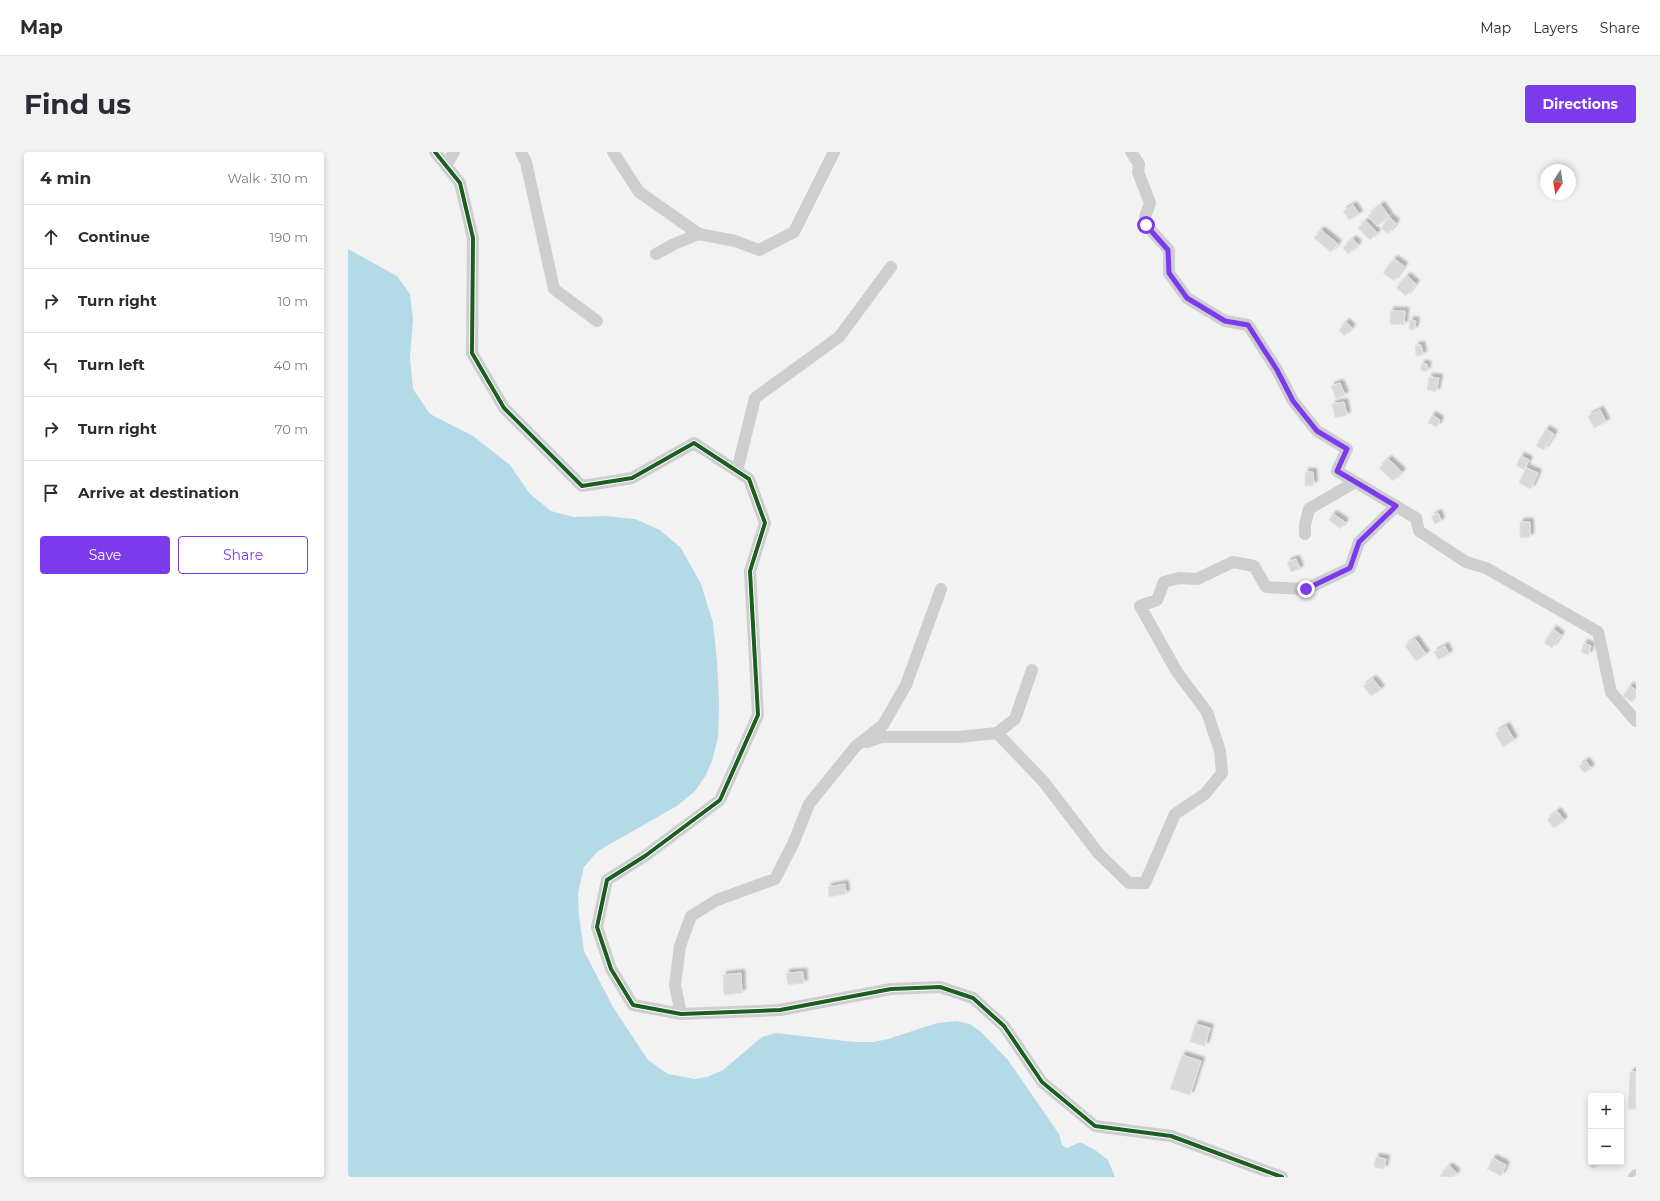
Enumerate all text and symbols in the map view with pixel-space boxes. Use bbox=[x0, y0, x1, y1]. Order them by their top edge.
text: Map bbox=[20, 16, 63, 39]
text: Map bbox=[1480, 19, 1511, 37]
text: Layers bbox=[1533, 19, 1578, 37]
text: Share bbox=[1600, 19, 1640, 37]
button: Directions bbox=[1525, 85, 1636, 123]
text: Find us bbox=[24, 87, 131, 121]
north arrow bbox=[1540, 164, 1576, 200]
text: 4 min bbox=[40, 168, 91, 188]
text: Walk · 310 m bbox=[227, 170, 308, 186]
route start bbox=[1137, 216, 1155, 234]
icon: ahead bbox=[40, 226, 62, 248]
text: Continue bbox=[78, 227, 150, 246]
text: 190 m bbox=[270, 229, 308, 245]
icon: right bbox=[40, 290, 62, 312]
text: Turn right bbox=[78, 291, 157, 310]
text: 10 m bbox=[278, 293, 308, 309]
icon: left bbox=[40, 354, 62, 376]
text: Turn left bbox=[78, 355, 145, 374]
text: 40 m bbox=[274, 357, 308, 373]
icon: right bbox=[40, 418, 62, 440]
text: Turn right bbox=[78, 419, 157, 438]
text: 70 m bbox=[275, 421, 308, 437]
icon: arrive bbox=[40, 482, 62, 504]
text: Arrive at destination bbox=[78, 483, 239, 502]
button: Save bbox=[40, 536, 170, 574]
button: Share bbox=[178, 536, 308, 574]
route end bbox=[1297, 580, 1315, 598]
map controls bbox=[1588, 1093, 1624, 1165]
button: + bbox=[1588, 1093, 1624, 1129]
button: − bbox=[1588, 1129, 1624, 1165]

